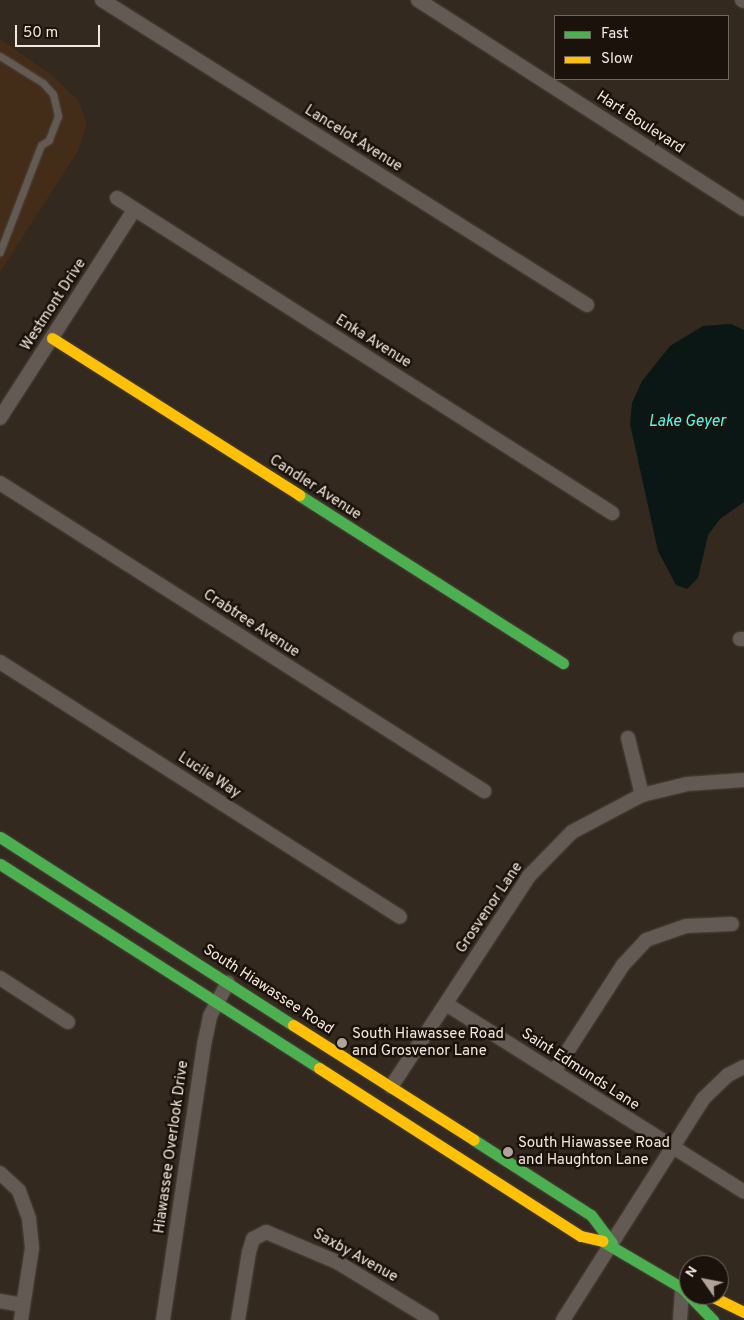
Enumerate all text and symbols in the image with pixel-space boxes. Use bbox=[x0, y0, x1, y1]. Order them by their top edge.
scale bar bbox=[18, 15, 102, 47]
legend bbox=[554, 15, 729, 80]
text: 50 m bbox=[23, 24, 58, 43]
text: Fast bbox=[601, 25, 629, 44]
text: Slow bbox=[601, 50, 633, 69]
street label: Hart Boulevard bbox=[593, 88, 687, 158]
street label: Lancelot Avenue bbox=[301, 102, 405, 176]
street label: Westmont Drive bbox=[17, 256, 91, 354]
street label: Enka Avenue bbox=[332, 311, 414, 373]
water label: Lake Geyer bbox=[648, 412, 726, 432]
street label: Candler Avenue bbox=[265, 451, 365, 525]
street label: Crabtree Avenue bbox=[199, 586, 303, 662]
street label: Lucile Way bbox=[174, 749, 244, 803]
street label: Grosvenor Lane bbox=[453, 859, 527, 957]
street label: South Hiawassee Road bbox=[199, 941, 337, 1039]
place label: South Hiawassee Road and Grosvenor Lane bbox=[352, 1025, 504, 1060]
street label: Saint Edmunds Lane bbox=[518, 1025, 642, 1115]
marker: South Hiawassee Road and Grosvenor Lane bbox=[336, 1037, 348, 1049]
street label: Hiawassee Overlook Drive bbox=[151, 1059, 193, 1235]
place label: South Hiawassee Road and Haughton Lane bbox=[518, 1134, 670, 1169]
marker: South Hiawassee Road and Haughton Lane bbox=[502, 1146, 514, 1158]
street label: Saxby Avenue bbox=[309, 1225, 401, 1287]
north arrow bbox=[679, 1255, 729, 1305]
text: N bbox=[682, 1263, 702, 1281]

